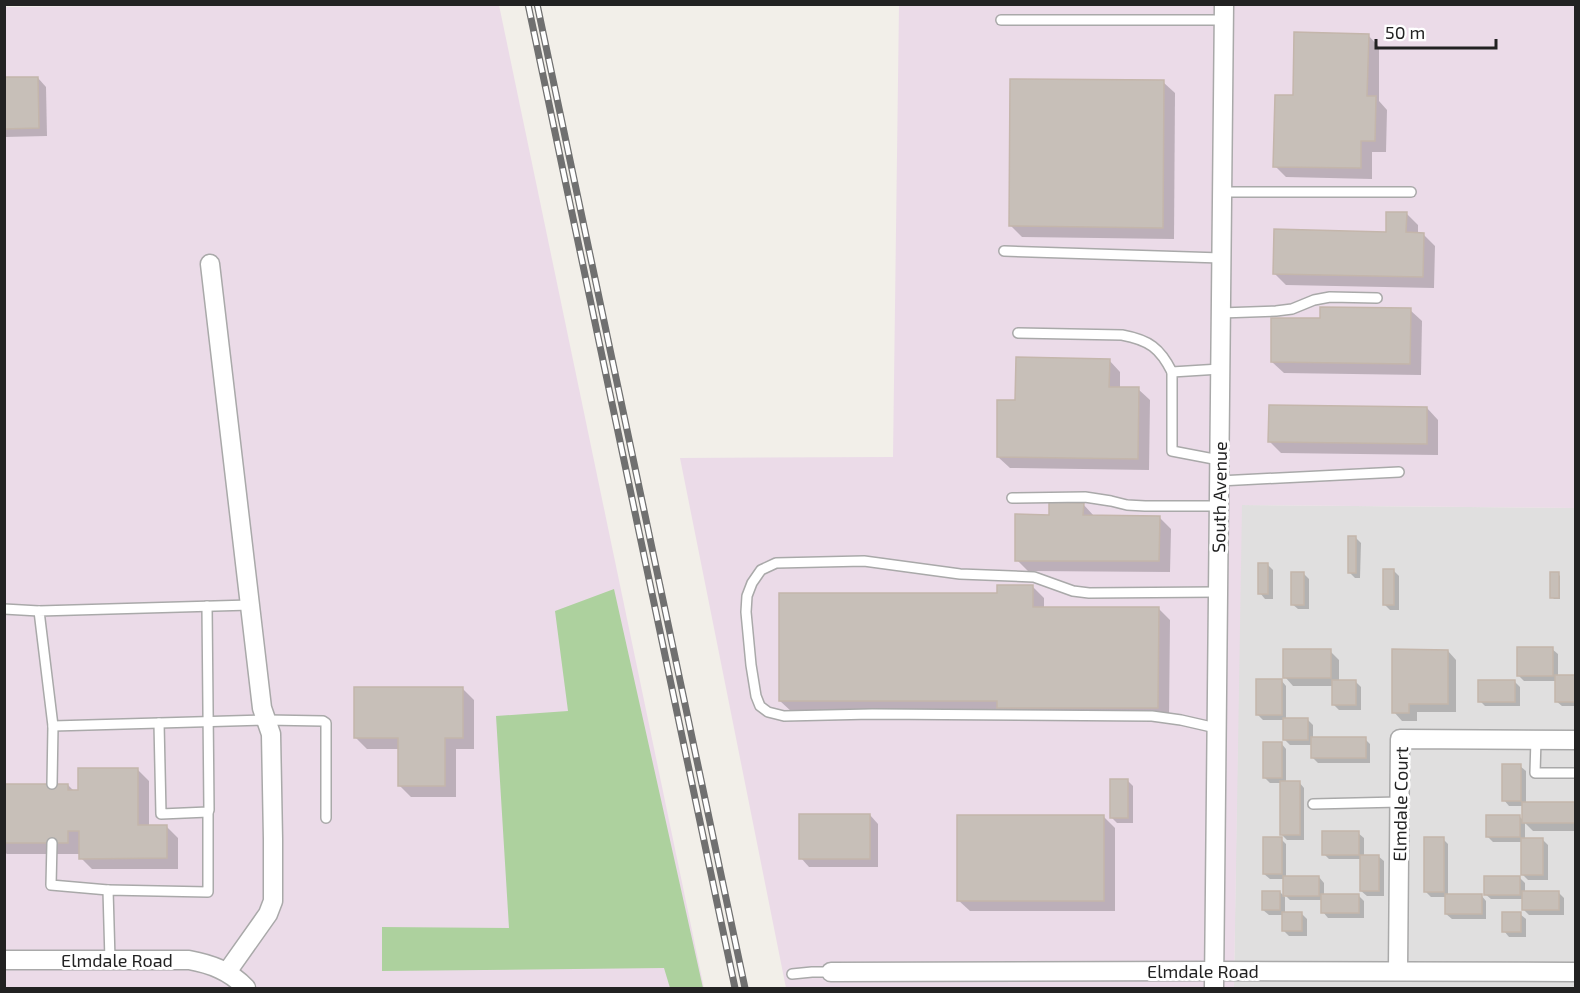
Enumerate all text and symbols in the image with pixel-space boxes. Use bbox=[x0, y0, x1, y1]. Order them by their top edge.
scale bar bbox=[1376, 12, 1496, 50]
text: 50 m bbox=[1385, 21, 1425, 43]
street label: South Avenue bbox=[1207, 441, 1231, 553]
street label: Elmdale Court bbox=[1388, 746, 1412, 862]
street label: Elmdale Road bbox=[61, 949, 173, 971]
street label: Elmdale Road bbox=[1147, 960, 1259, 982]

